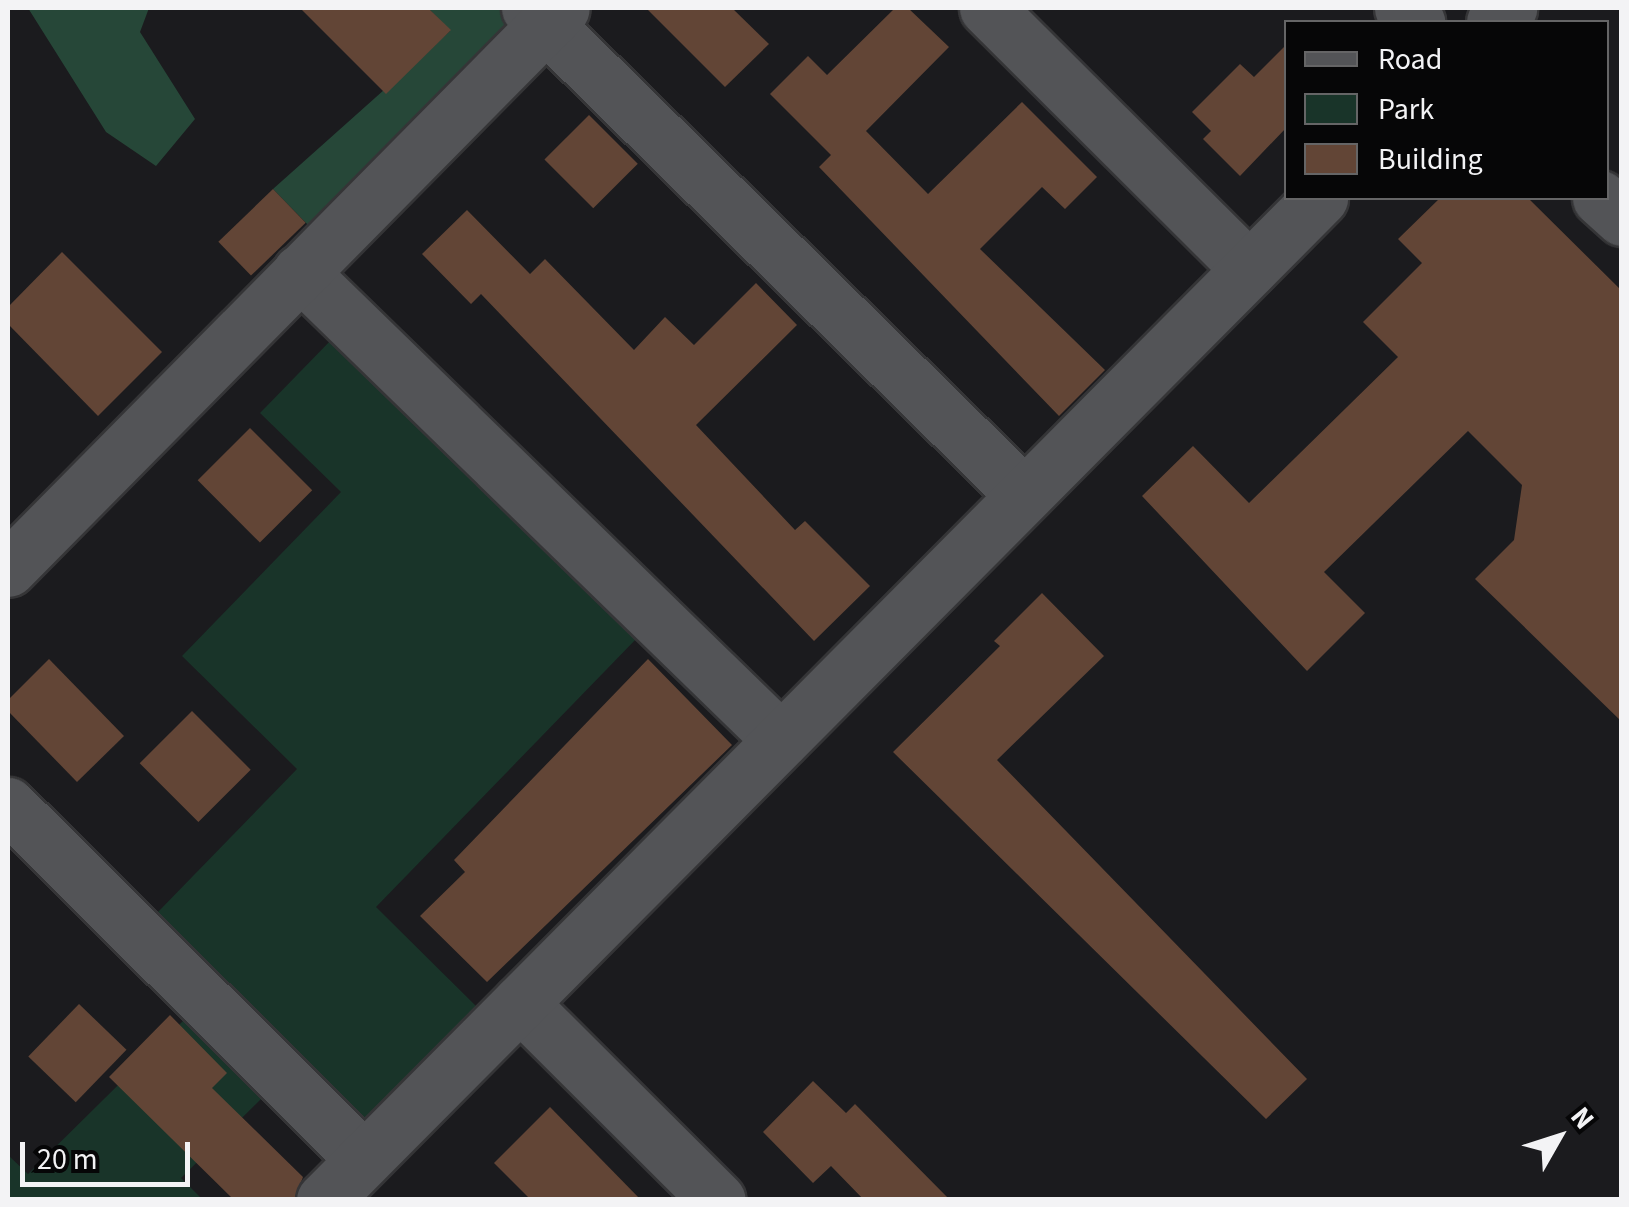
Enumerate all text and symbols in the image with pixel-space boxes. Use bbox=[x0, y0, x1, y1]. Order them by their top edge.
legend bbox=[1284, 20, 1609, 200]
text: Road bbox=[1378, 38, 1442, 81]
text: Park bbox=[1378, 88, 1434, 131]
text: Building bbox=[1378, 138, 1483, 181]
north arrow bbox=[1509, 1087, 1609, 1187]
text: N bbox=[1561, 1098, 1604, 1138]
scale bar bbox=[25, 1122, 195, 1184]
text: 20 m bbox=[37, 1138, 98, 1181]

